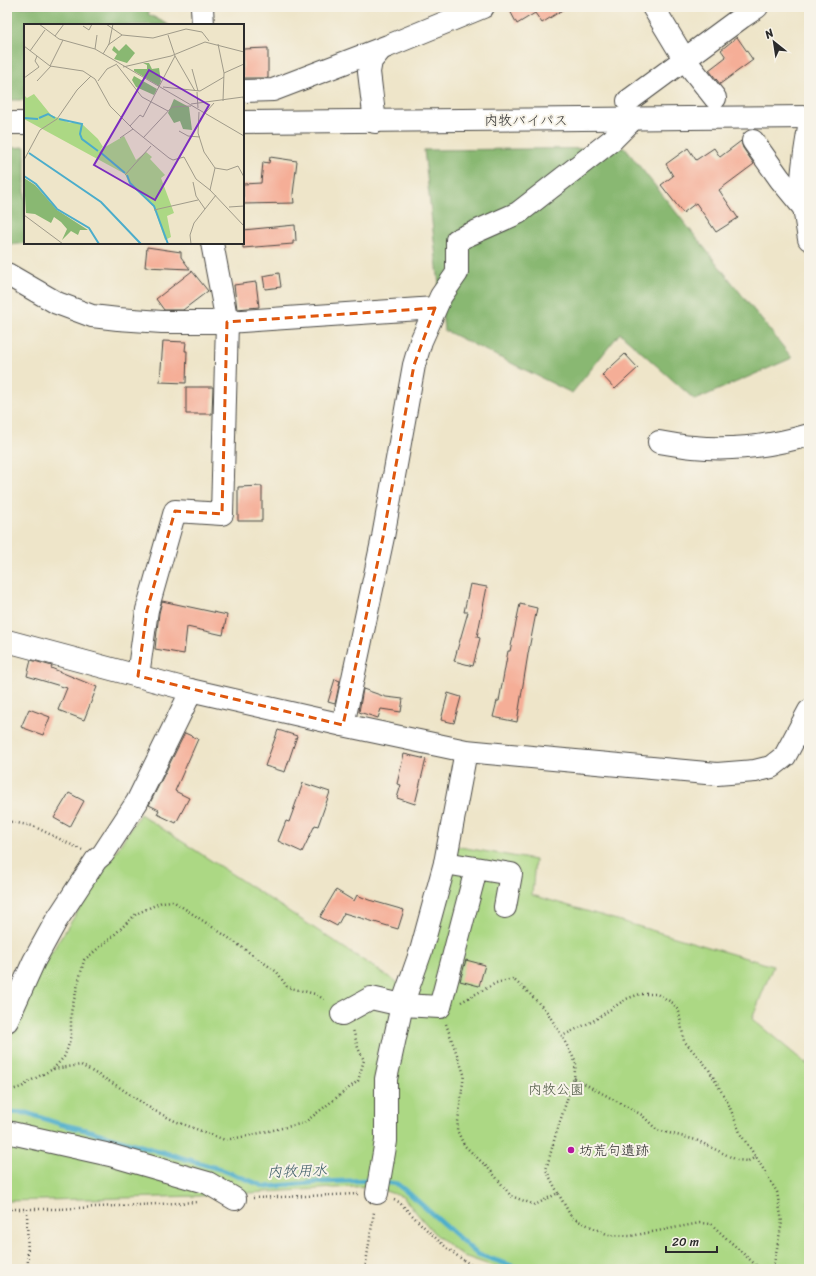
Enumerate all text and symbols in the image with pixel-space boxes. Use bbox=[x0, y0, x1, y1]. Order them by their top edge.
north arrow bbox=[754, 22, 794, 62]
text: N bbox=[760, 23, 778, 44]
inset map bbox=[24, 24, 244, 244]
street label: 内牧バイパス bbox=[484, 108, 568, 133]
park label: 内牧公園 bbox=[528, 1077, 584, 1102]
place label: 坊荒句遺跡 bbox=[579, 1138, 649, 1163]
marker: 坊荒句遺跡 bbox=[566, 1145, 576, 1155]
water label: 内牧用水 bbox=[267, 1157, 327, 1185]
scale bar bbox=[666, 1228, 717, 1254]
text: 20 m bbox=[672, 1231, 699, 1253]

